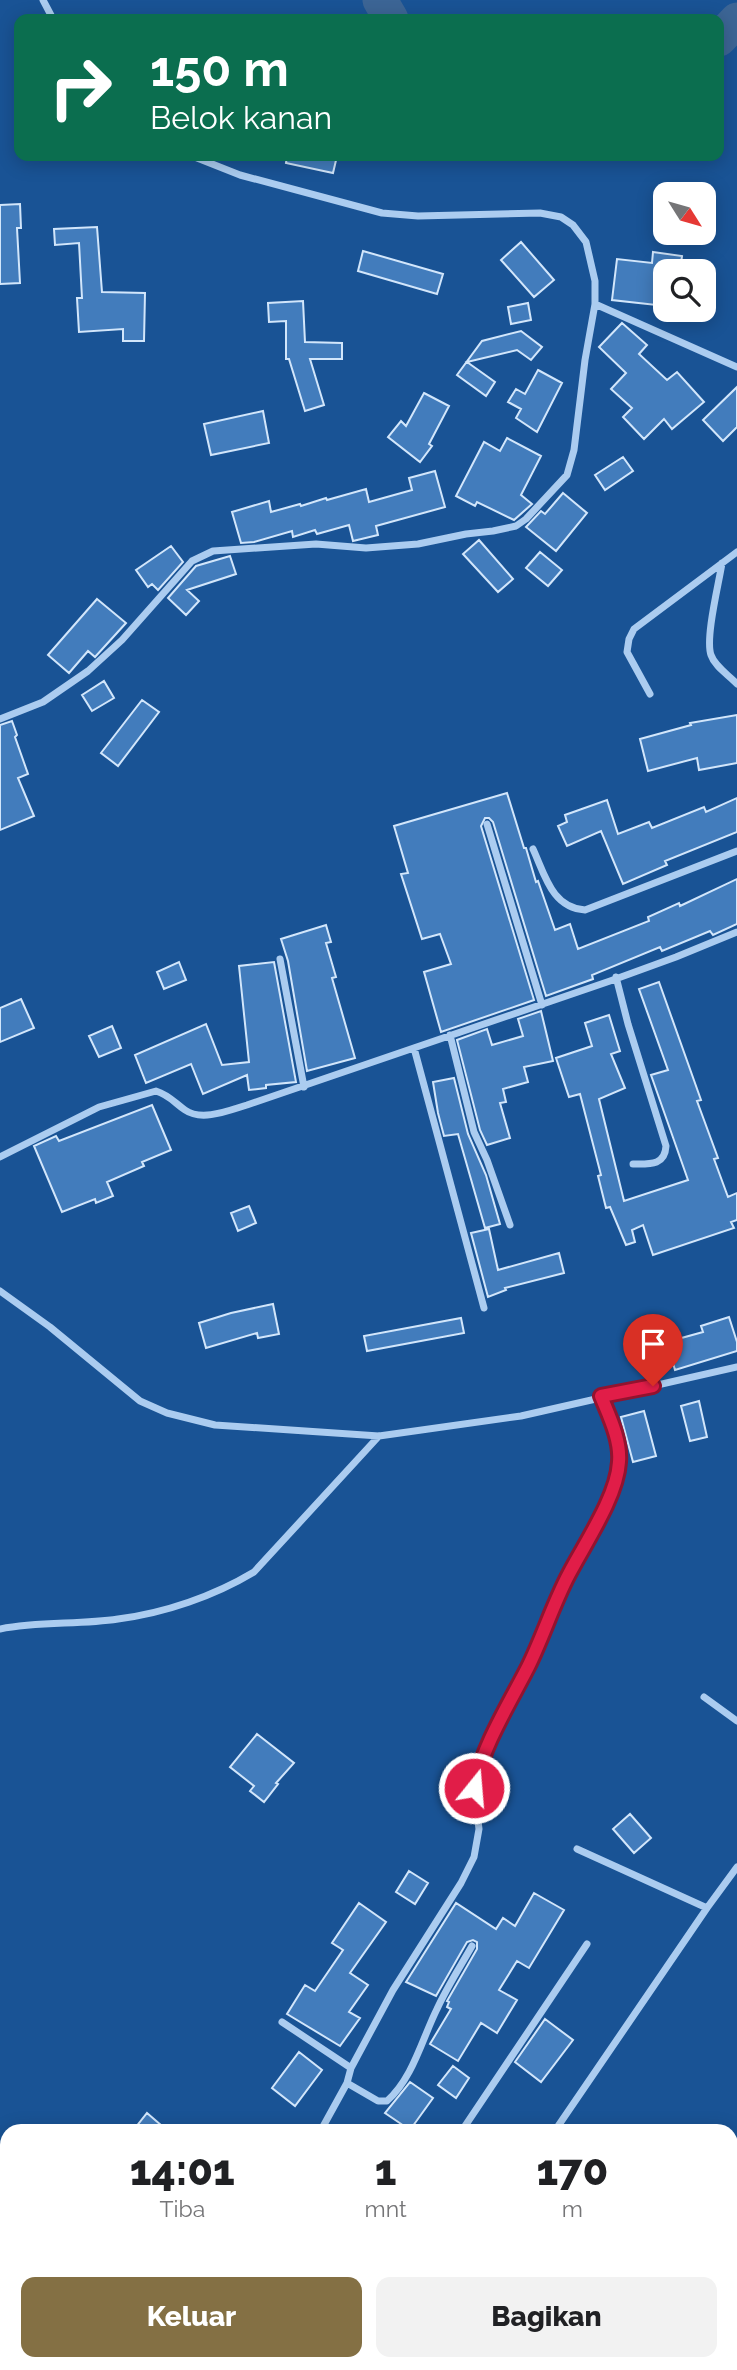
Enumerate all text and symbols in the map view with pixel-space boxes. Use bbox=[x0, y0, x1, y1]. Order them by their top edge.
text: 150 m bbox=[150, 40, 289, 97]
icon: right bbox=[35, 42, 126, 133]
text: Belok kanan bbox=[150, 99, 332, 136]
north arrow bbox=[653, 182, 716, 245]
map controls bbox=[653, 182, 716, 322]
button: search bbox=[653, 259, 716, 322]
pin bbox=[623, 1314, 683, 1386]
icon: arrive bbox=[634, 1325, 672, 1363]
position arrow bbox=[437, 1751, 511, 1825]
text: 14:01 bbox=[130, 2146, 235, 2195]
text: 1 bbox=[375, 2146, 397, 2195]
text: 170 bbox=[536, 2146, 608, 2195]
text: Tiba bbox=[159, 2195, 205, 2222]
text: mnt bbox=[365, 2195, 407, 2222]
text: m bbox=[562, 2195, 583, 2222]
button: Keluar bbox=[21, 2277, 362, 2357]
button: Bagikan bbox=[376, 2277, 717, 2357]

